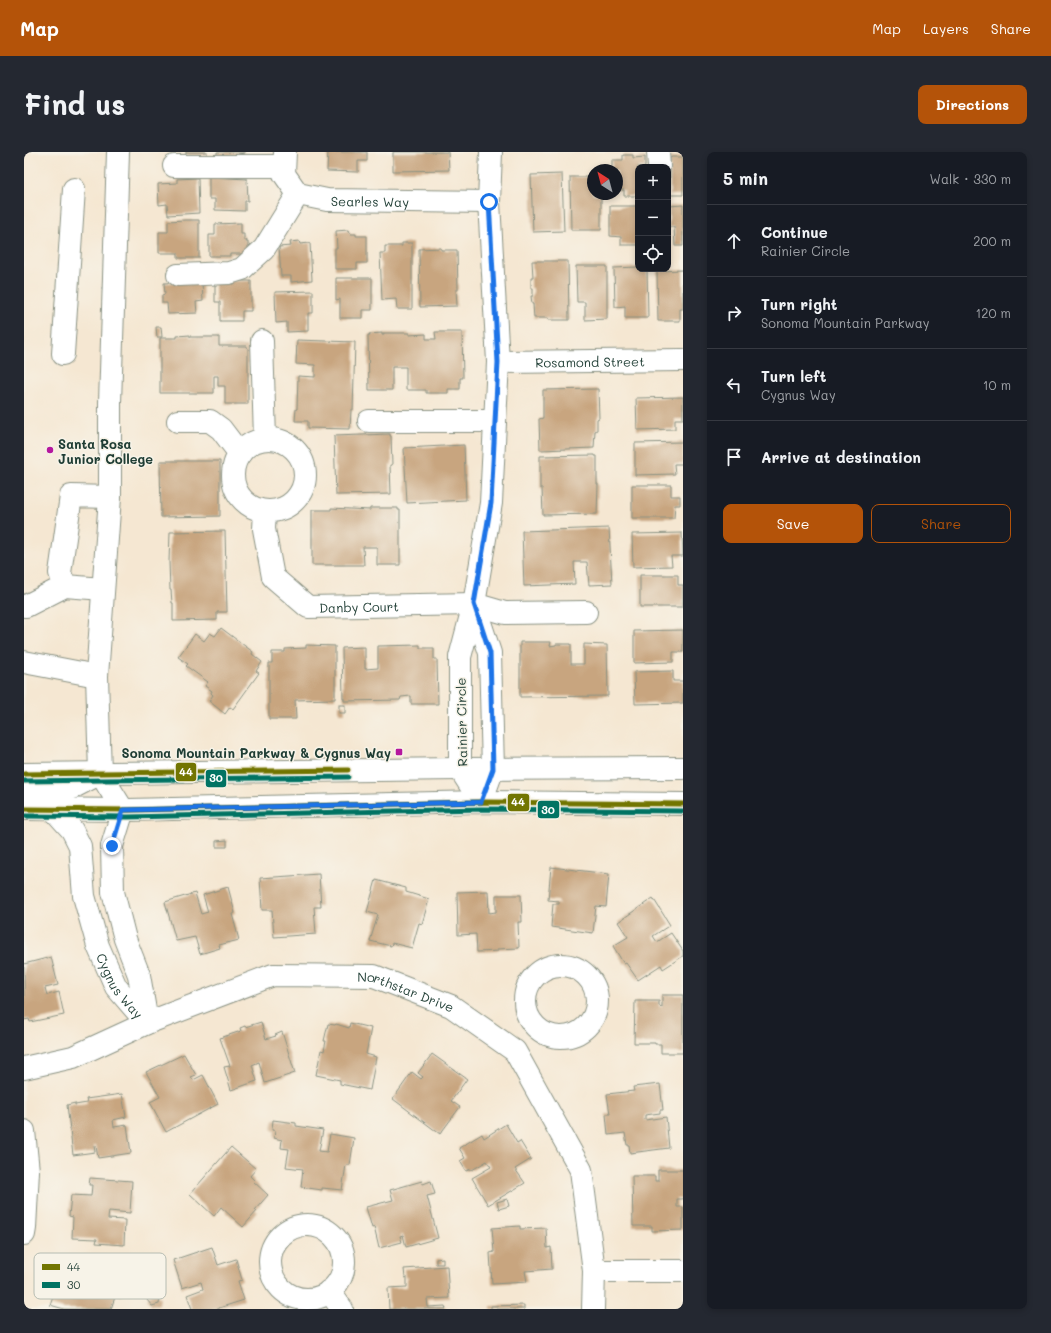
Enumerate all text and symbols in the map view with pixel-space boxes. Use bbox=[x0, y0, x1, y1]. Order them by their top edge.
text: Map bbox=[20, 16, 59, 41]
text: Map bbox=[872, 19, 901, 38]
text: Layers bbox=[923, 19, 969, 38]
text: Share bbox=[991, 19, 1031, 38]
button: Directions bbox=[918, 85, 1027, 124]
text: Find us bbox=[24, 86, 125, 122]
north arrow bbox=[587, 164, 623, 200]
map controls bbox=[635, 164, 671, 272]
button: + bbox=[635, 164, 671, 200]
text: 5 min bbox=[723, 167, 768, 189]
text: Walk · 330 m bbox=[930, 170, 1011, 187]
street label: Searles Way bbox=[331, 192, 409, 210]
route start bbox=[480, 193, 498, 211]
button: − bbox=[635, 200, 671, 236]
text: Continue bbox=[761, 222, 828, 242]
icon: ahead bbox=[723, 230, 745, 252]
text: 200 m bbox=[973, 232, 1011, 249]
button: locate bbox=[635, 236, 671, 272]
text: Rainier Circle bbox=[761, 242, 850, 259]
text: Turn right bbox=[761, 294, 838, 314]
icon: right bbox=[723, 302, 745, 324]
text: 120 m bbox=[975, 304, 1011, 321]
text: Sonoma Mountain Parkway bbox=[761, 314, 930, 331]
street label: Rosamond Street bbox=[535, 352, 645, 370]
text: Turn left bbox=[761, 366, 826, 386]
icon: left bbox=[723, 374, 745, 396]
text: 10 m bbox=[983, 376, 1011, 393]
text: Cygnus Way bbox=[761, 386, 836, 403]
place label: Santa Rosa Junior College bbox=[58, 435, 153, 467]
marker: Santa Rosa Junior College bbox=[45, 445, 55, 455]
icon: arrive bbox=[723, 446, 745, 468]
text: Arrive at destination bbox=[761, 447, 921, 467]
button: Save bbox=[723, 504, 863, 543]
button: Share bbox=[871, 504, 1011, 543]
street label: Danby Court bbox=[319, 597, 399, 615]
street label: Rainier Circle bbox=[452, 677, 470, 767]
place label: Sonoma Mountain Parkway & Cygnus Way bbox=[122, 744, 391, 762]
marker: Sonoma Mountain Parkway & Cygnus Way bbox=[394, 747, 404, 757]
line badge: 44 bbox=[175, 762, 197, 782]
text: 44 bbox=[179, 764, 193, 779]
line badge: 30 bbox=[205, 769, 227, 788]
text: 30 bbox=[209, 770, 223, 785]
line badge: 44 bbox=[507, 793, 530, 812]
text: 44 bbox=[511, 794, 525, 809]
line badge: 30 bbox=[537, 800, 560, 819]
text: 30 bbox=[541, 802, 555, 817]
route end bbox=[103, 837, 121, 855]
street label: Cygnus Way bbox=[94, 950, 148, 1022]
street label: Northstar Drive bbox=[357, 967, 457, 1015]
legend bbox=[34, 1253, 166, 1299]
text: 44 bbox=[67, 1259, 80, 1274]
text: 30 bbox=[67, 1277, 80, 1292]

